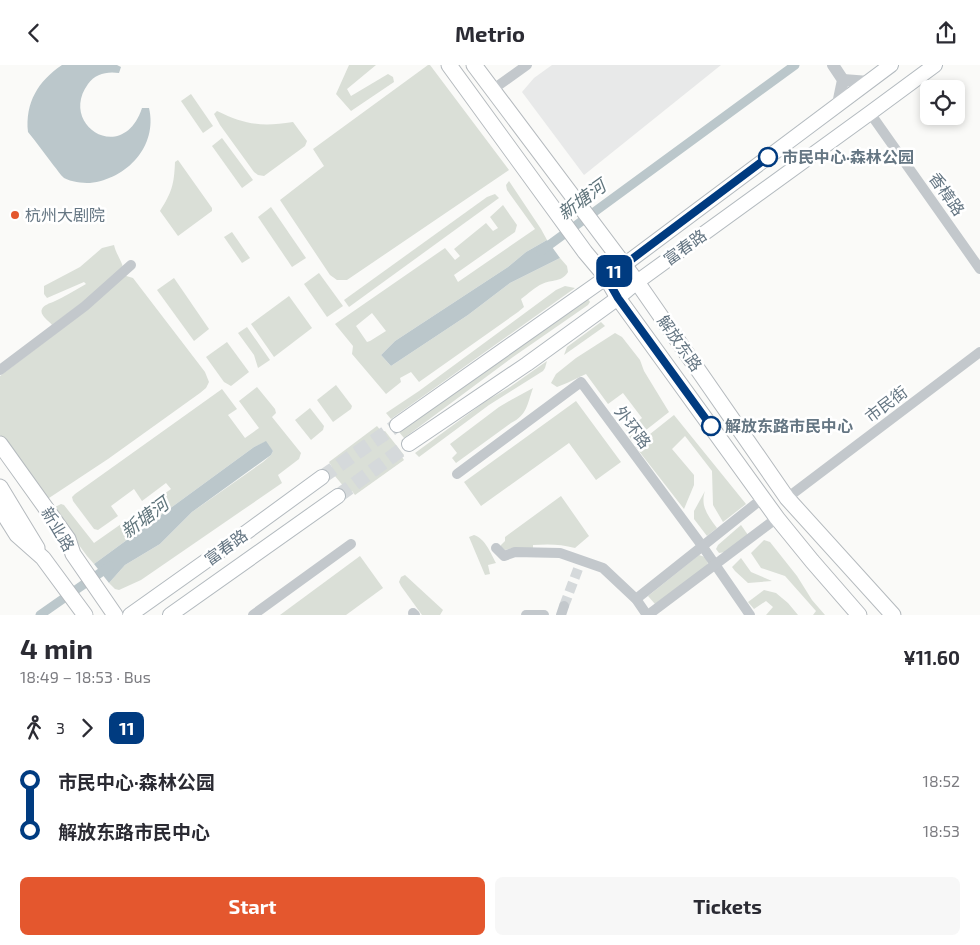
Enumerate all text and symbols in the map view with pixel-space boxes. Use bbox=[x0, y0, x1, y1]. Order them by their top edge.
icon: back bbox=[20, 19, 48, 47]
icon: share bbox=[932, 19, 960, 47]
text: Metrio bbox=[455, 20, 525, 46]
map controls bbox=[920, 80, 965, 125]
button: locate bbox=[920, 80, 965, 125]
marker: 市民中心·森林公园 bbox=[758, 147, 778, 167]
place label: 市民中心·森林公园 bbox=[782, 147, 914, 166]
street label: 香樟路 bbox=[926, 169, 969, 219]
water label: 新塘河 bbox=[553, 173, 612, 224]
place label: 杭州大剧院 bbox=[25, 205, 105, 224]
marker: 杭州大剧院 bbox=[9, 209, 21, 221]
street label: 富春路 bbox=[660, 225, 710, 268]
line badge: 11 bbox=[592, 255, 636, 287]
text: 11 bbox=[606, 260, 622, 282]
street label: 解放东路 bbox=[654, 311, 707, 374]
street label: 市民街 bbox=[861, 382, 911, 426]
street label: 外环路 bbox=[611, 402, 655, 452]
marker: 解放东路市民中心 bbox=[701, 416, 721, 436]
place label: 解放东路市民中心 bbox=[725, 416, 853, 435]
water label: 新塘河 bbox=[116, 490, 175, 542]
street label: 新业路 bbox=[38, 503, 79, 554]
street label: 富春路 bbox=[201, 525, 251, 568]
text: 4 min bbox=[20, 631, 93, 665]
text: ¥11.60 bbox=[903, 646, 960, 669]
text: 18:49 – 18:53 · Bus bbox=[20, 667, 151, 686]
icon: walk bbox=[20, 714, 48, 742]
icon: forward bbox=[73, 714, 101, 742]
text: 11 bbox=[119, 717, 134, 739]
text: 3 bbox=[56, 718, 65, 737]
text: 市民中心·森林公园 bbox=[58, 770, 215, 793]
text: 18:52 bbox=[923, 771, 960, 790]
text: 解放东路市民中心 bbox=[58, 820, 210, 843]
text: 18:53 bbox=[923, 821, 960, 840]
button: Start bbox=[20, 877, 485, 935]
button: Tickets bbox=[495, 877, 960, 935]

